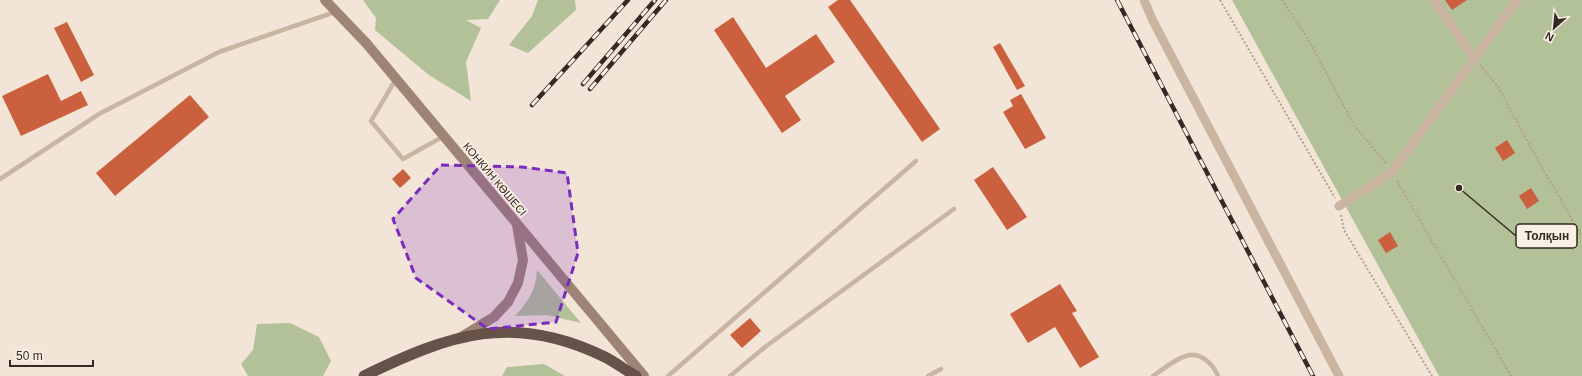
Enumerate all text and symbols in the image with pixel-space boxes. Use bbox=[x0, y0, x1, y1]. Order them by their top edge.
north arrow bbox=[1534, 8, 1574, 48]
text: N bbox=[1543, 30, 1556, 44]
street label: КОНКИН КӨШЕСІ bbox=[461, 140, 529, 218]
callout: Толқын bbox=[1516, 224, 1577, 248]
text: Толқын bbox=[1525, 229, 1569, 243]
scale bar bbox=[10, 342, 93, 368]
text: 50 m bbox=[16, 349, 43, 363]

